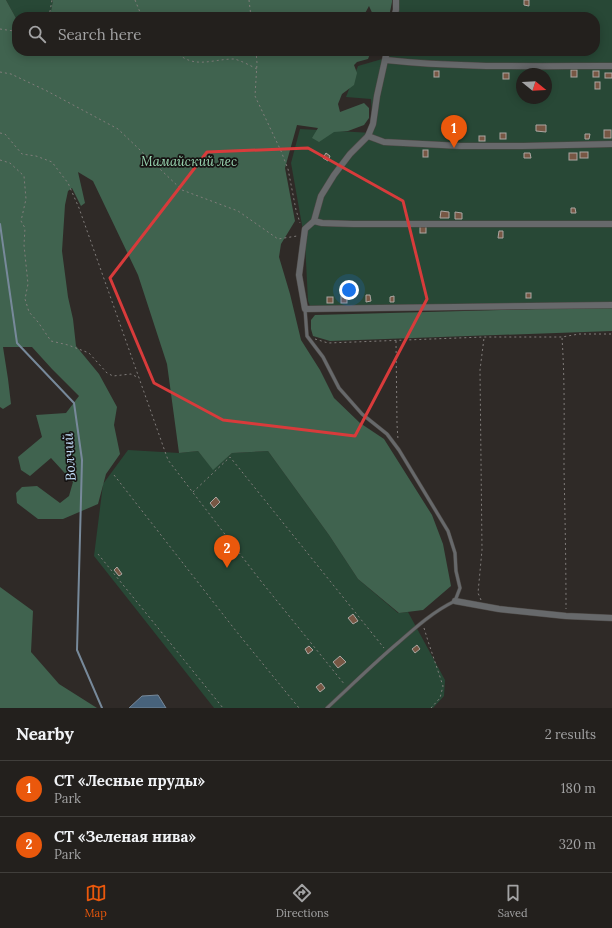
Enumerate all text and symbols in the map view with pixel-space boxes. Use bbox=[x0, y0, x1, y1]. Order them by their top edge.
search box bbox=[12, 12, 600, 56]
icon: search bbox=[26, 23, 48, 45]
text: Search here bbox=[58, 25, 141, 44]
north arrow bbox=[516, 68, 552, 104]
pin: 1 bbox=[441, 115, 467, 148]
park label: Мамайский лес bbox=[141, 153, 237, 170]
your location bbox=[339, 280, 359, 300]
water label: Волчий bbox=[58, 432, 80, 482]
pin: 2 bbox=[214, 535, 240, 568]
text: Nearby bbox=[16, 723, 74, 745]
text: 2 results bbox=[545, 726, 596, 743]
text: СТ «Лесные пруды» bbox=[54, 771, 205, 790]
text: 1 bbox=[26, 780, 32, 797]
text: 180 m bbox=[561, 780, 596, 797]
text: Park bbox=[54, 790, 81, 807]
text: СТ «Зеленая нива» bbox=[54, 827, 196, 846]
text: 2 bbox=[26, 836, 32, 853]
text: 320 m bbox=[559, 836, 596, 853]
text: Park bbox=[54, 846, 81, 863]
tab: Map bbox=[84, 882, 107, 920]
tab: Directions bbox=[276, 882, 329, 920]
tab: Saved bbox=[498, 882, 528, 920]

